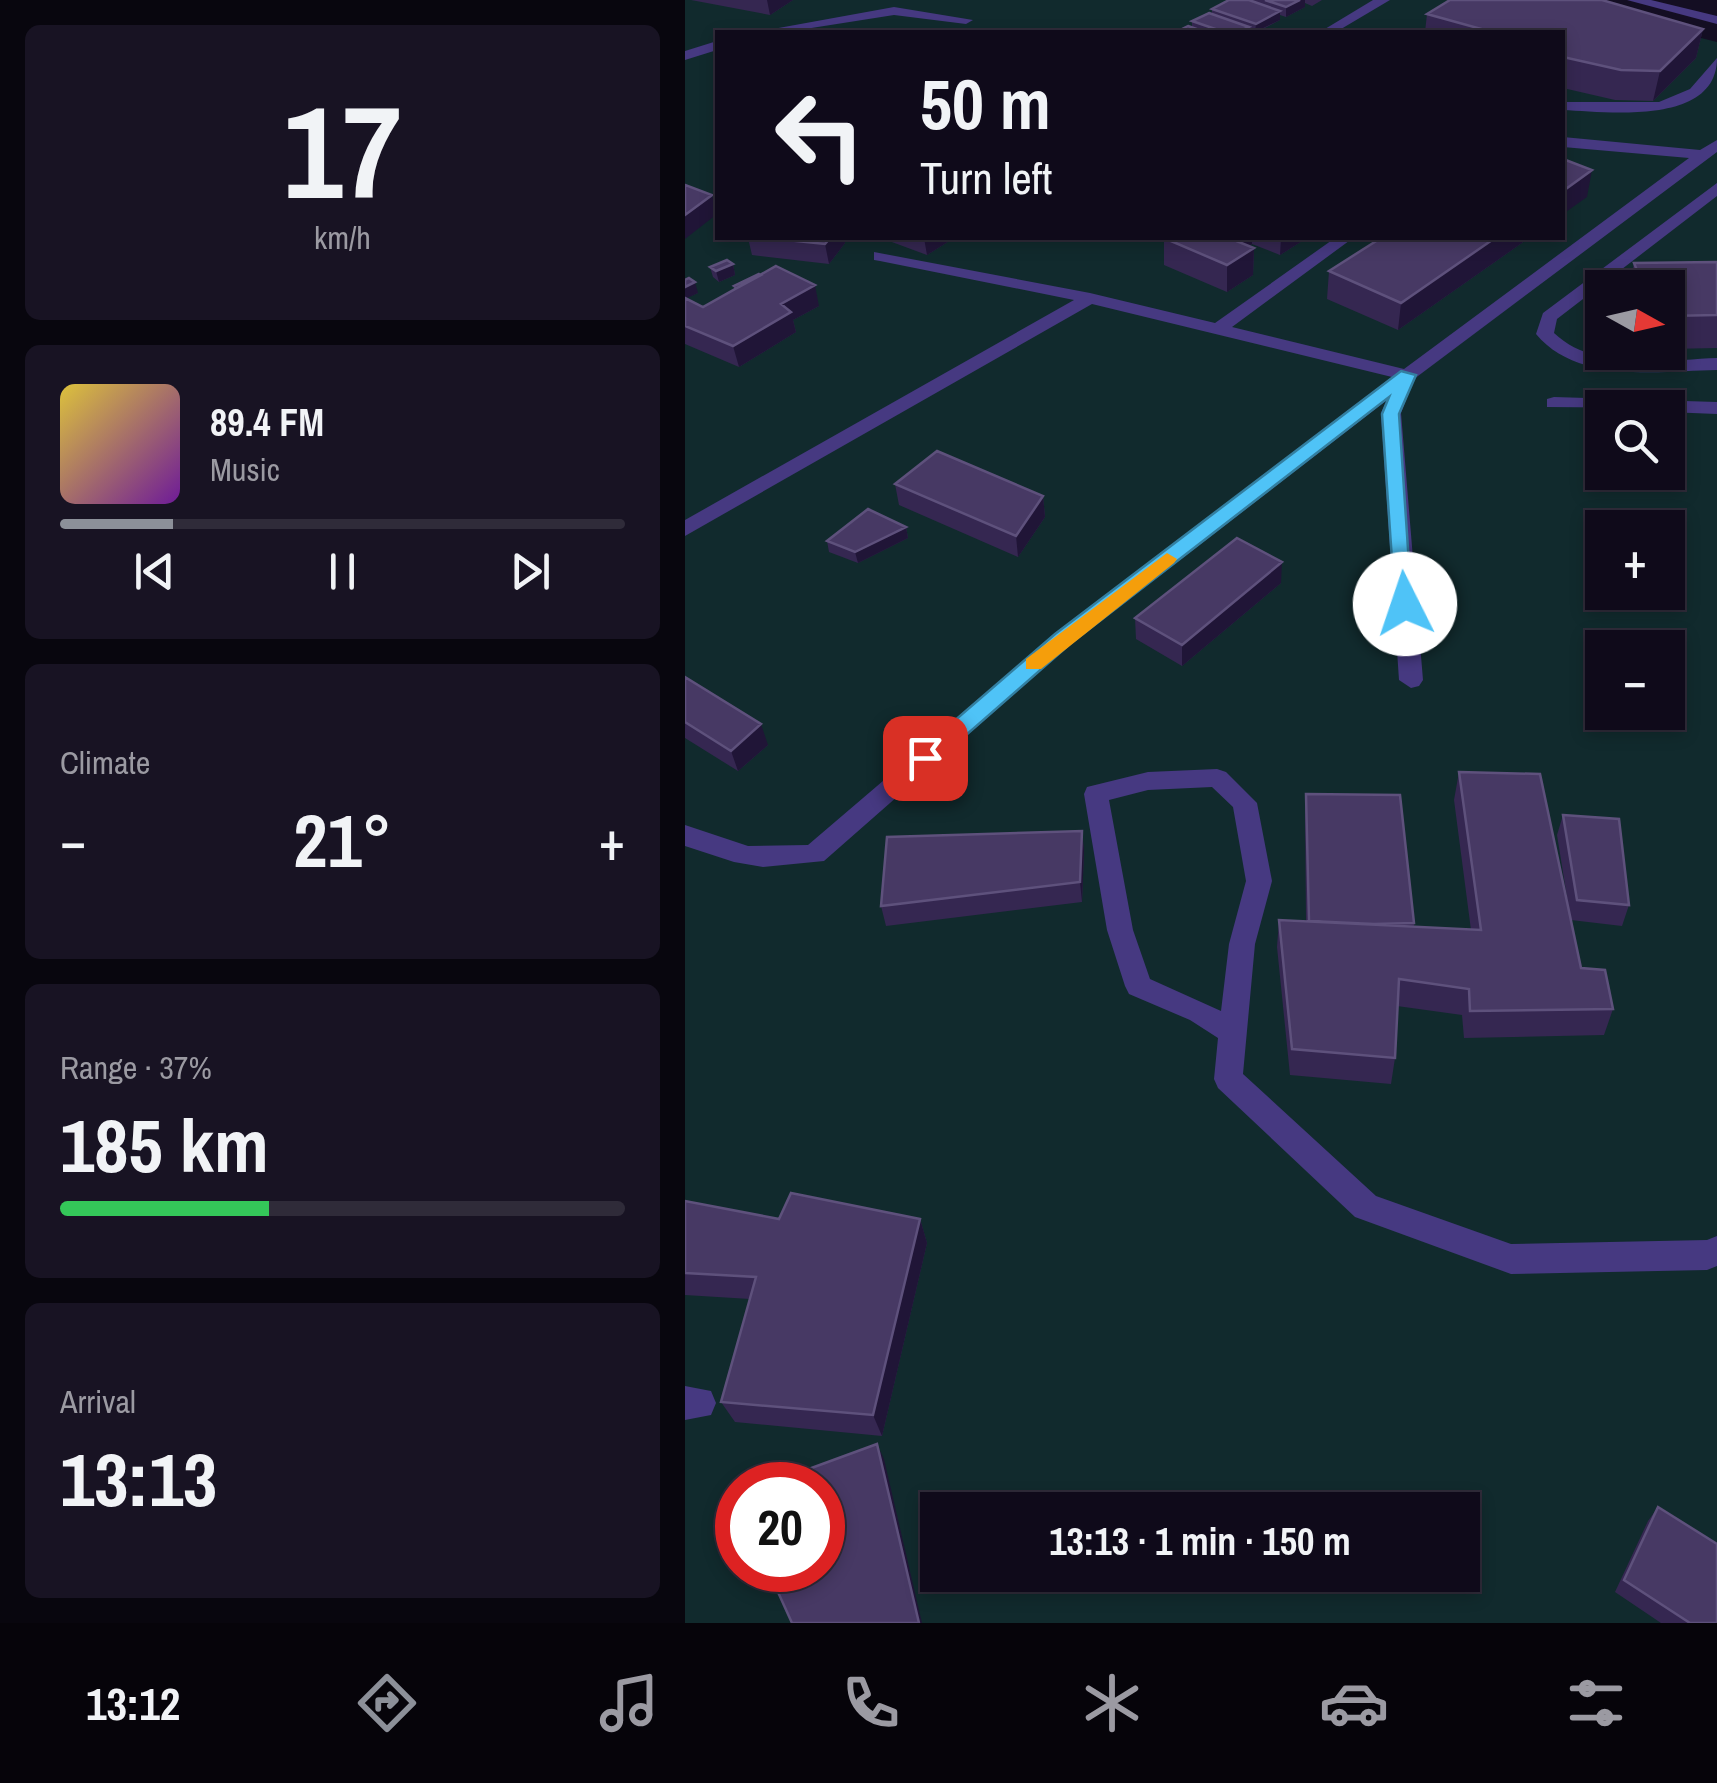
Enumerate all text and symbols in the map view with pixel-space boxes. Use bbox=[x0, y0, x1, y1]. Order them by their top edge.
text: 50 m bbox=[920, 57, 1051, 151]
text: 17 bbox=[283, 63, 402, 239]
icon: left bbox=[755, 70, 885, 200]
text: Turn left bbox=[920, 147, 1052, 208]
text: km/h bbox=[314, 216, 371, 259]
north arrow bbox=[1585, 270, 1685, 370]
map controls bbox=[1585, 270, 1685, 730]
button: search bbox=[1585, 390, 1685, 490]
text: 89.4 FM bbox=[210, 397, 324, 448]
text: Music bbox=[210, 448, 280, 491]
button: + bbox=[1585, 510, 1685, 610]
icon: previous bbox=[127, 544, 182, 599]
icon: pause bbox=[315, 544, 370, 599]
icon: next bbox=[503, 544, 558, 599]
position arrow bbox=[1353, 552, 1457, 656]
button: − bbox=[1585, 630, 1685, 730]
pin bbox=[883, 716, 968, 801]
icon: arrive bbox=[898, 731, 953, 786]
text: Climate bbox=[60, 741, 150, 784]
text: 21° bbox=[293, 789, 392, 890]
text: − bbox=[60, 803, 86, 877]
text: + bbox=[599, 803, 625, 877]
text: Range · 37% bbox=[60, 1046, 212, 1089]
text: 185 km bbox=[60, 1094, 269, 1195]
text: Arrival bbox=[60, 1380, 136, 1423]
text: 13:13 bbox=[60, 1428, 217, 1529]
speed limit sign: 20 bbox=[715, 1462, 845, 1592]
text: 13:13 · 1 min · 150 m bbox=[1049, 1516, 1351, 1567]
icon: directions bbox=[352, 1668, 422, 1738]
icon: music bbox=[594, 1668, 664, 1738]
icon: phone bbox=[836, 1668, 906, 1738]
icon: climate bbox=[1077, 1668, 1147, 1738]
icon: car bbox=[1319, 1668, 1389, 1738]
icon: filters bbox=[1561, 1668, 1631, 1738]
text: 13:12 bbox=[86, 1673, 180, 1734]

